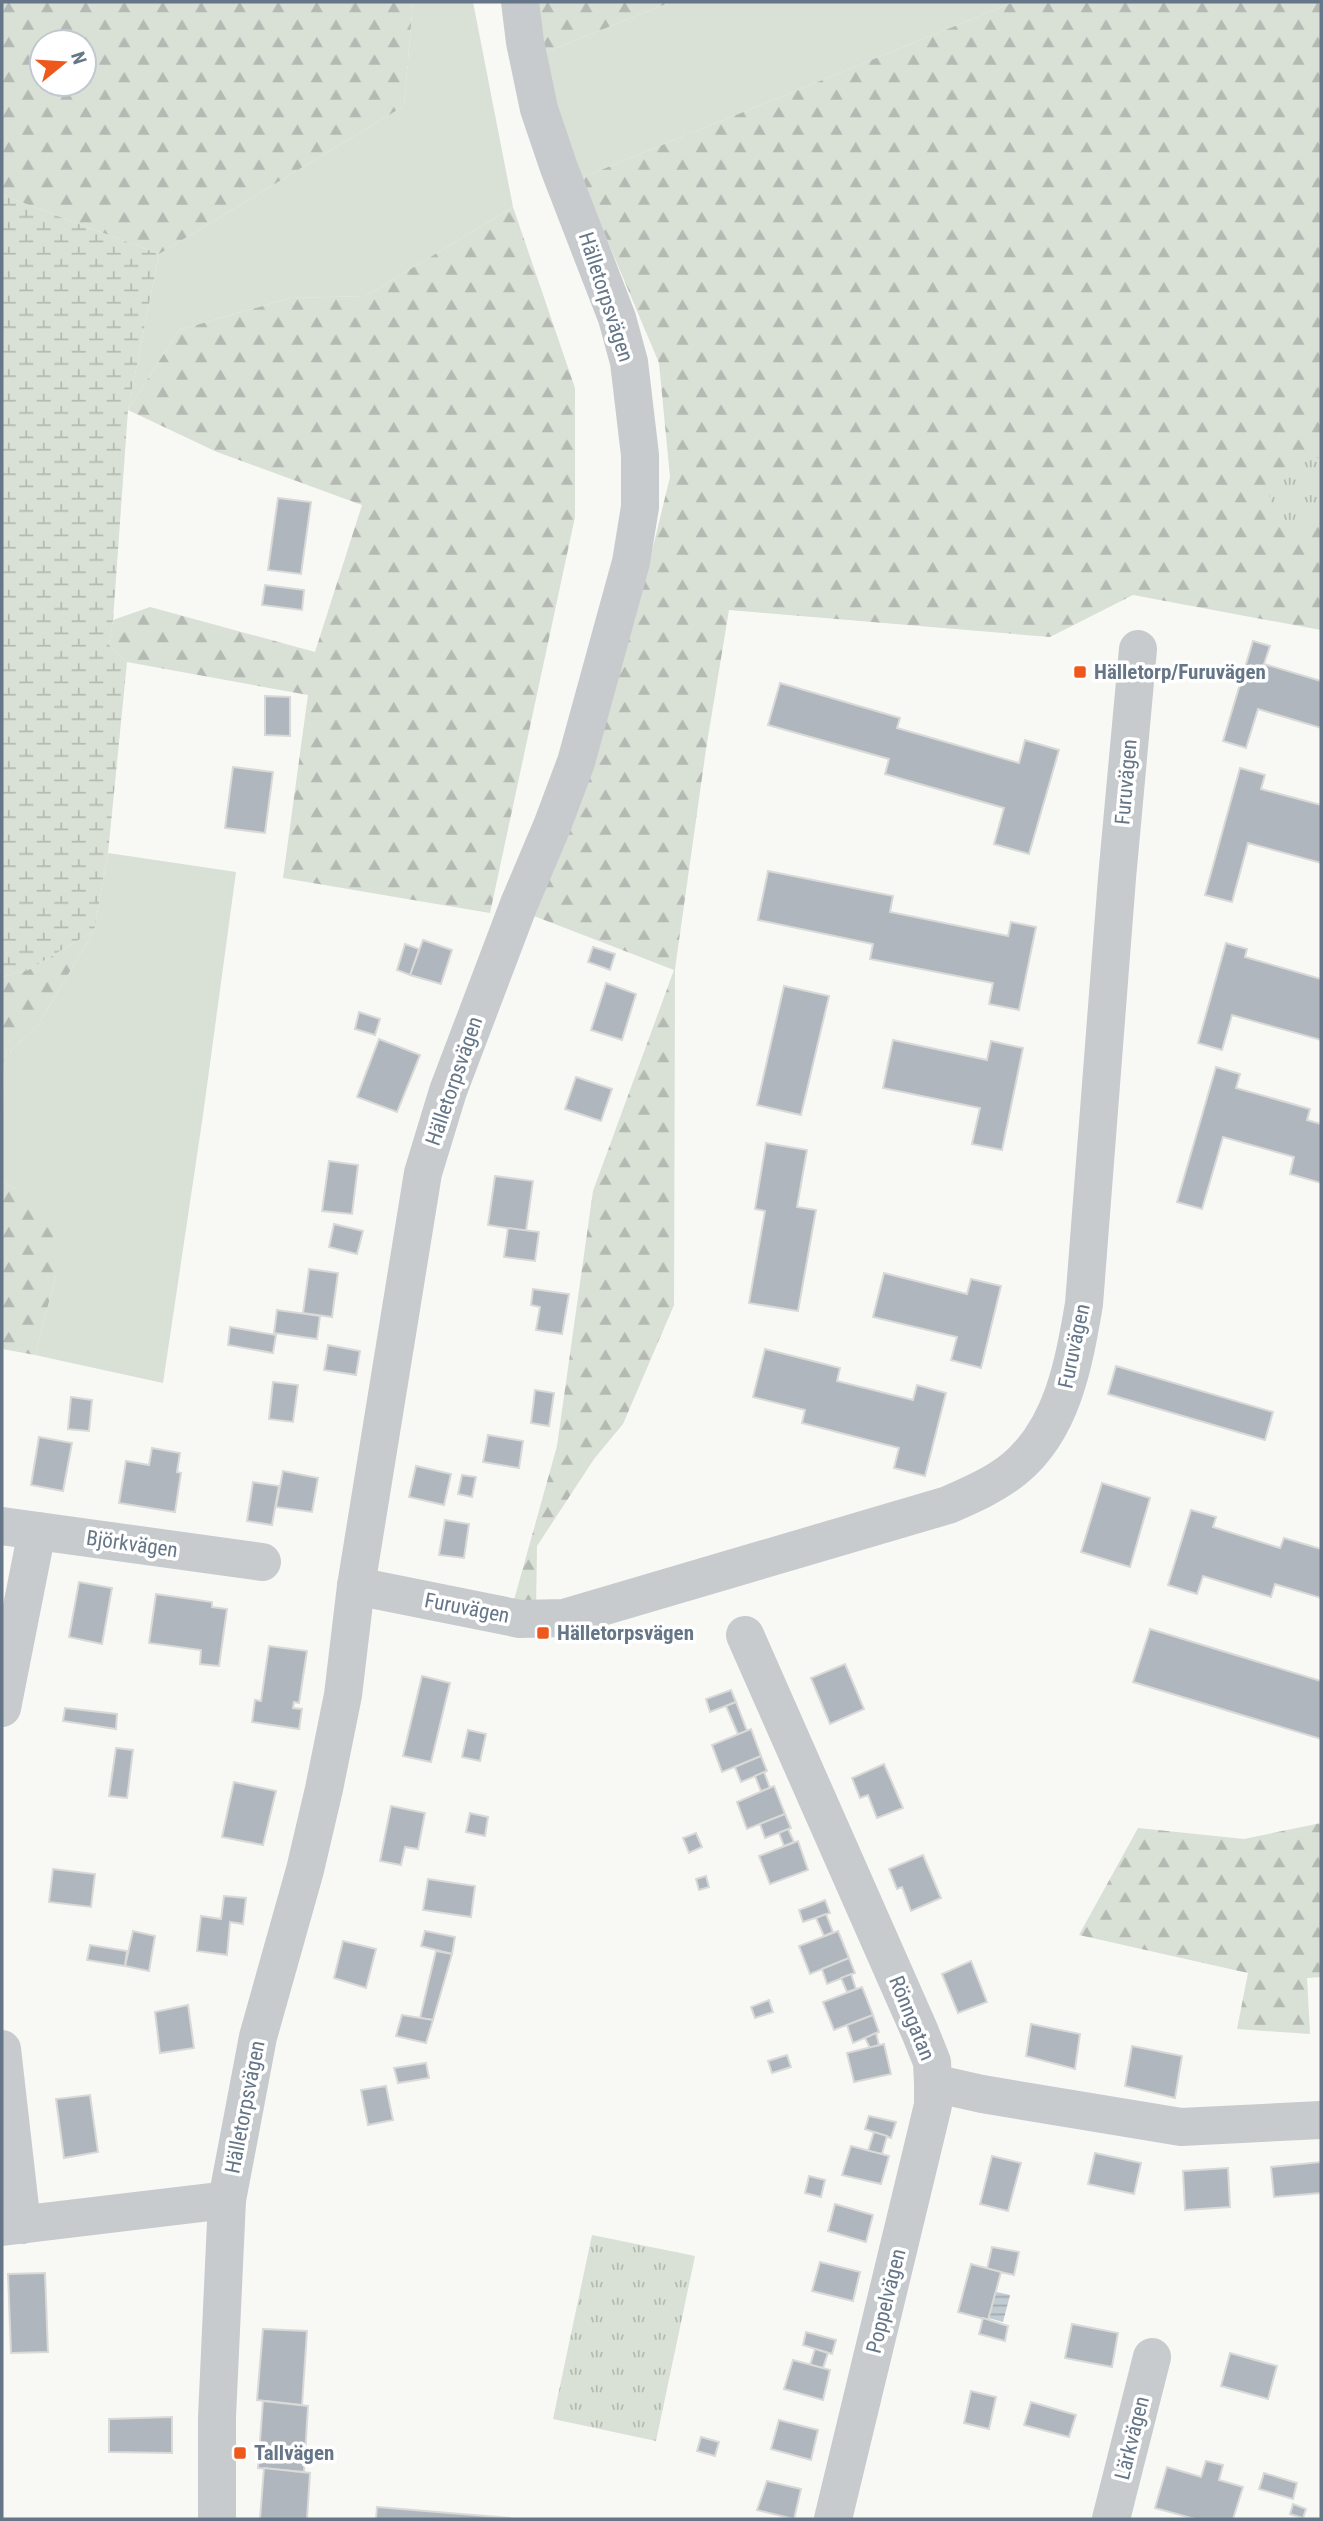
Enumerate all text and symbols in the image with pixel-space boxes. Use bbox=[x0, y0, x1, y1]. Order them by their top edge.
north arrow bbox=[28, 28, 98, 98]
text: N bbox=[66, 49, 91, 67]
street label: Hälletorpsvägen bbox=[574, 229, 638, 365]
place label: Hälletorp/Furuvägen bbox=[1094, 660, 1266, 684]
marker: Hälletorp/Furuvägen bbox=[1072, 664, 1088, 680]
street label: Furuvägen bbox=[1110, 738, 1142, 826]
street label: Hälletorpsvägen bbox=[421, 1013, 487, 1149]
street label: Furuvägen bbox=[1053, 1302, 1095, 1390]
street label: Björkvägen bbox=[85, 1526, 179, 1562]
street label: Furuvägen bbox=[423, 1588, 511, 1628]
place label: Hälletorpsvägen bbox=[557, 1621, 694, 1645]
marker: Hälletorpsvägen bbox=[535, 1625, 551, 1641]
street label: Rönngatan bbox=[884, 1972, 940, 2064]
street label: Hälletorpsvägen bbox=[220, 2039, 270, 2175]
street label: Poppelvägen bbox=[861, 2246, 911, 2356]
street label: Lärkvägen bbox=[1110, 2394, 1154, 2482]
place label: Tallvägen bbox=[254, 2441, 334, 2465]
marker: Tallvägen bbox=[232, 2445, 248, 2461]

